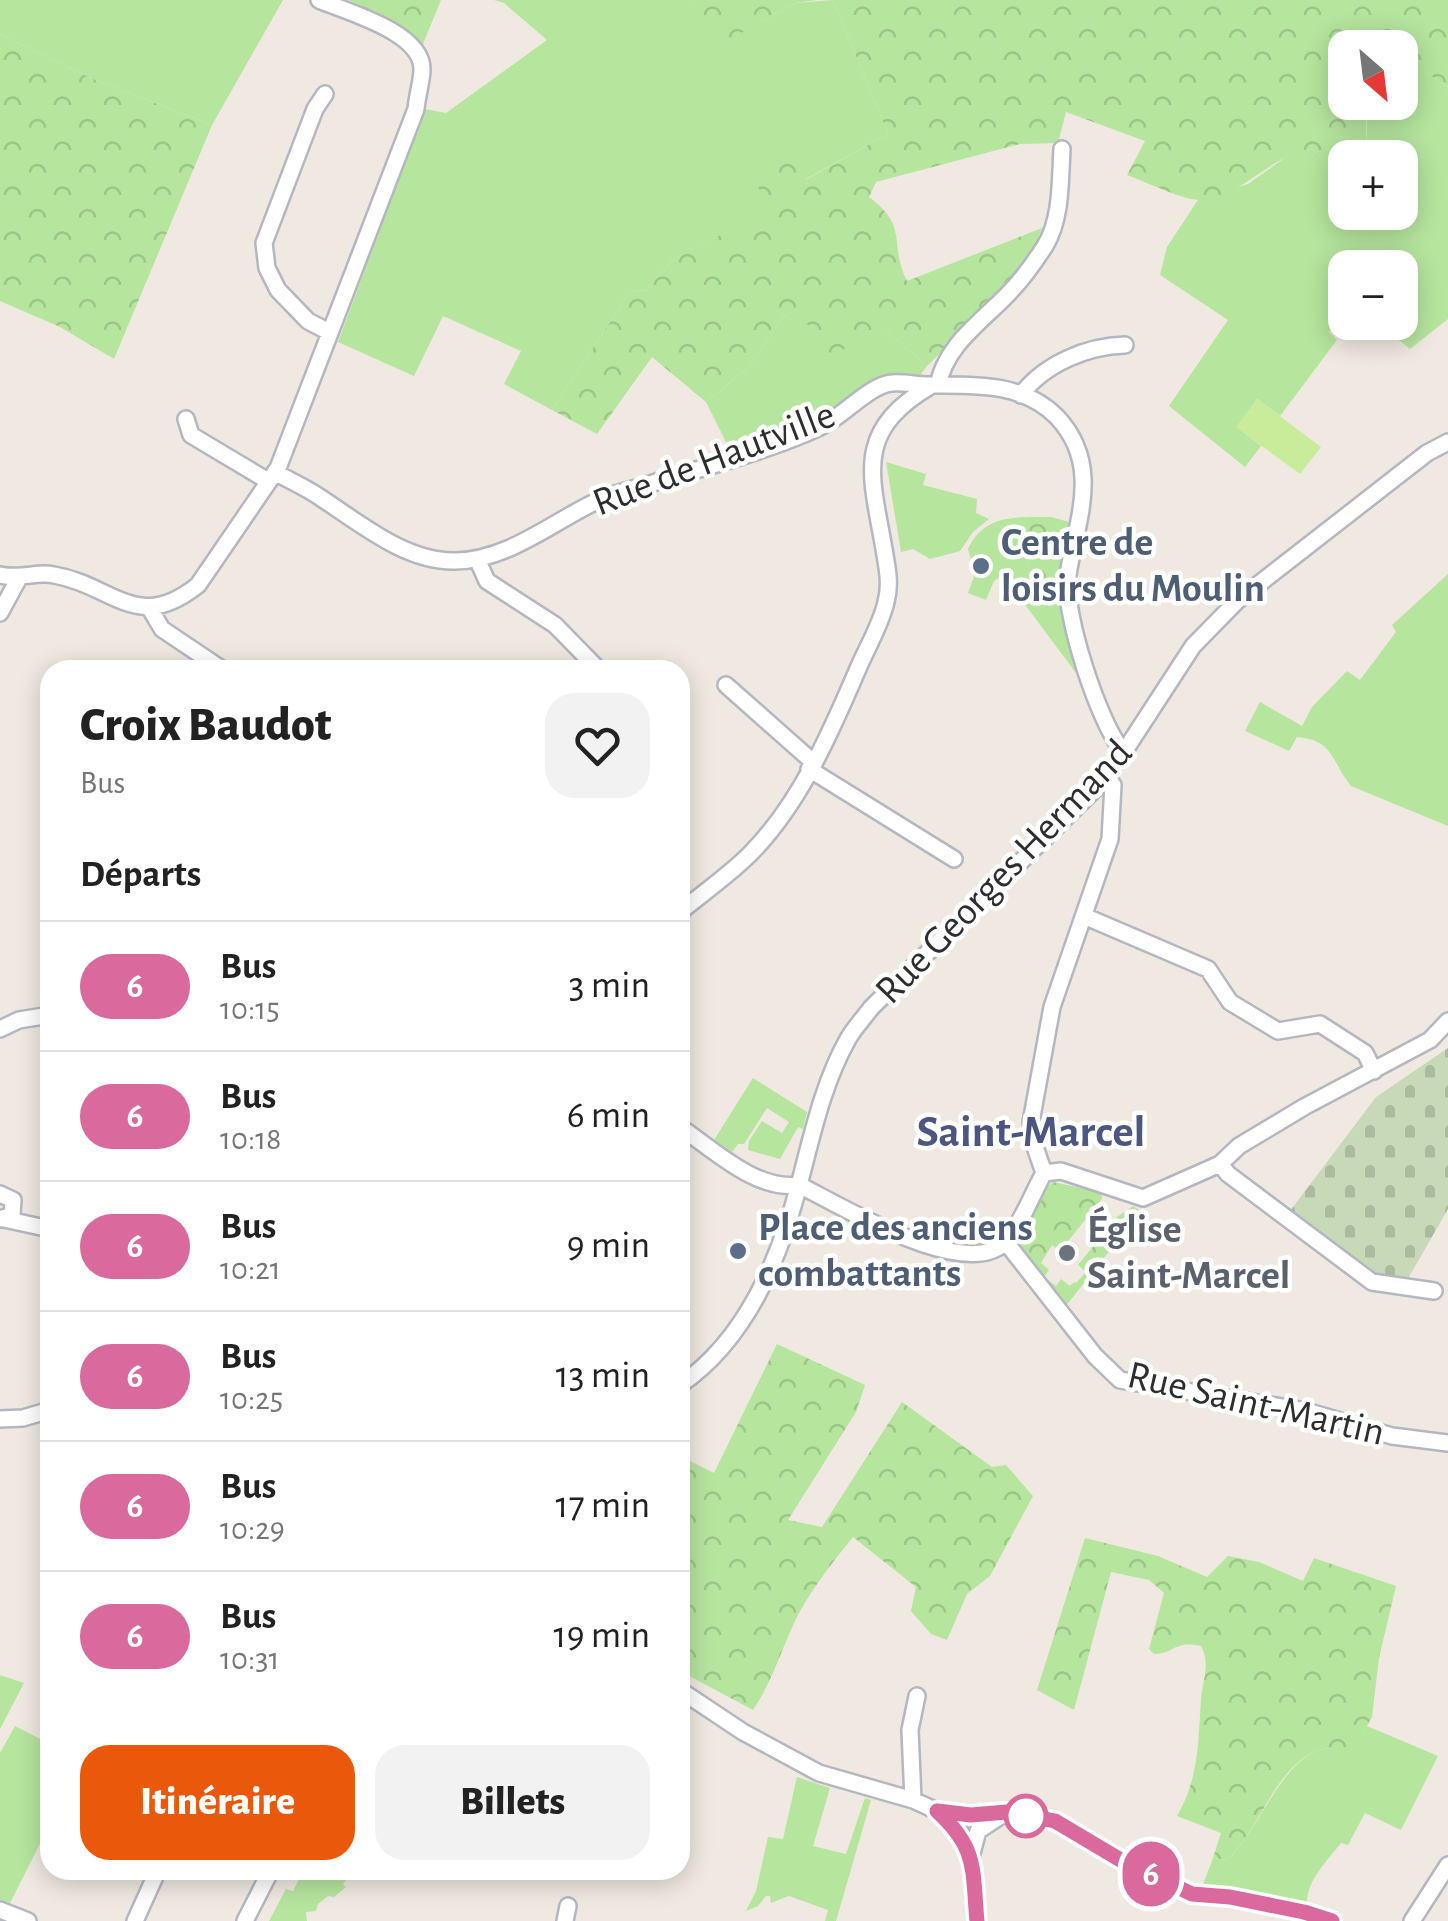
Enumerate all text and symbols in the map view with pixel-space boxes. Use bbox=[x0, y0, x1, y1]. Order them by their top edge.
north arrow bbox=[1328, 30, 1418, 120]
map controls bbox=[1328, 30, 1418, 340]
button: + bbox=[1328, 140, 1418, 230]
button: − bbox=[1328, 250, 1418, 340]
street label: Rue de Hautville bbox=[588, 395, 840, 523]
place label: Centre de loisirs du Moulin bbox=[1001, 523, 1265, 609]
marker: Centre de loisirs du Moulin bbox=[970, 555, 992, 577]
button: heart bbox=[545, 693, 650, 798]
text: Croix Baudot bbox=[80, 702, 331, 750]
street label: Rue Georges Hermand bbox=[868, 732, 1140, 1012]
text: Bus bbox=[80, 767, 125, 799]
text: Départs bbox=[80, 856, 201, 894]
text: Bus bbox=[220, 948, 276, 986]
text: 3 min bbox=[569, 967, 650, 1005]
text: 6 bbox=[127, 969, 143, 1004]
text: 10:15 bbox=[220, 993, 280, 1025]
text: Bus bbox=[220, 1078, 276, 1116]
text: 6 min bbox=[567, 1097, 650, 1135]
text: 6 bbox=[127, 1099, 143, 1134]
district label: Saint-Marcel bbox=[917, 1110, 1145, 1155]
text: 10:18 bbox=[220, 1123, 281, 1155]
place label: Église Saint-Marcel bbox=[1087, 1206, 1290, 1296]
text: Bus bbox=[220, 1208, 276, 1246]
place label: Place des anciens combattants bbox=[758, 1208, 1033, 1294]
text: 9 min bbox=[567, 1227, 650, 1265]
text: 6 bbox=[127, 1229, 143, 1264]
marker: Place des anciens combattants bbox=[727, 1240, 749, 1262]
marker: Église Saint-Marcel bbox=[1056, 1242, 1078, 1264]
text: 10:21 bbox=[220, 1253, 281, 1285]
text: Bus bbox=[220, 1338, 276, 1376]
street label: Rue Saint-Martin bbox=[1124, 1355, 1388, 1453]
text: 13 min bbox=[556, 1357, 650, 1395]
text: 6 bbox=[127, 1359, 143, 1394]
text: 10:25 bbox=[220, 1383, 283, 1415]
text: Bus bbox=[220, 1468, 276, 1506]
text: 17 min bbox=[556, 1487, 650, 1525]
text: 6 bbox=[127, 1489, 143, 1524]
text: 10:29 bbox=[220, 1513, 285, 1545]
text: Bus bbox=[220, 1598, 276, 1636]
text: 19 min bbox=[554, 1617, 650, 1655]
text: 6 bbox=[127, 1619, 143, 1654]
text: 10:31 bbox=[220, 1643, 279, 1675]
button: Itinéraire bbox=[80, 1745, 355, 1860]
button: Billets bbox=[375, 1745, 650, 1860]
unlabelled marker bbox=[1005, 1795, 1047, 1837]
line badge: 6 bbox=[1118, 1842, 1184, 1906]
text: 6 bbox=[1143, 1857, 1159, 1892]

